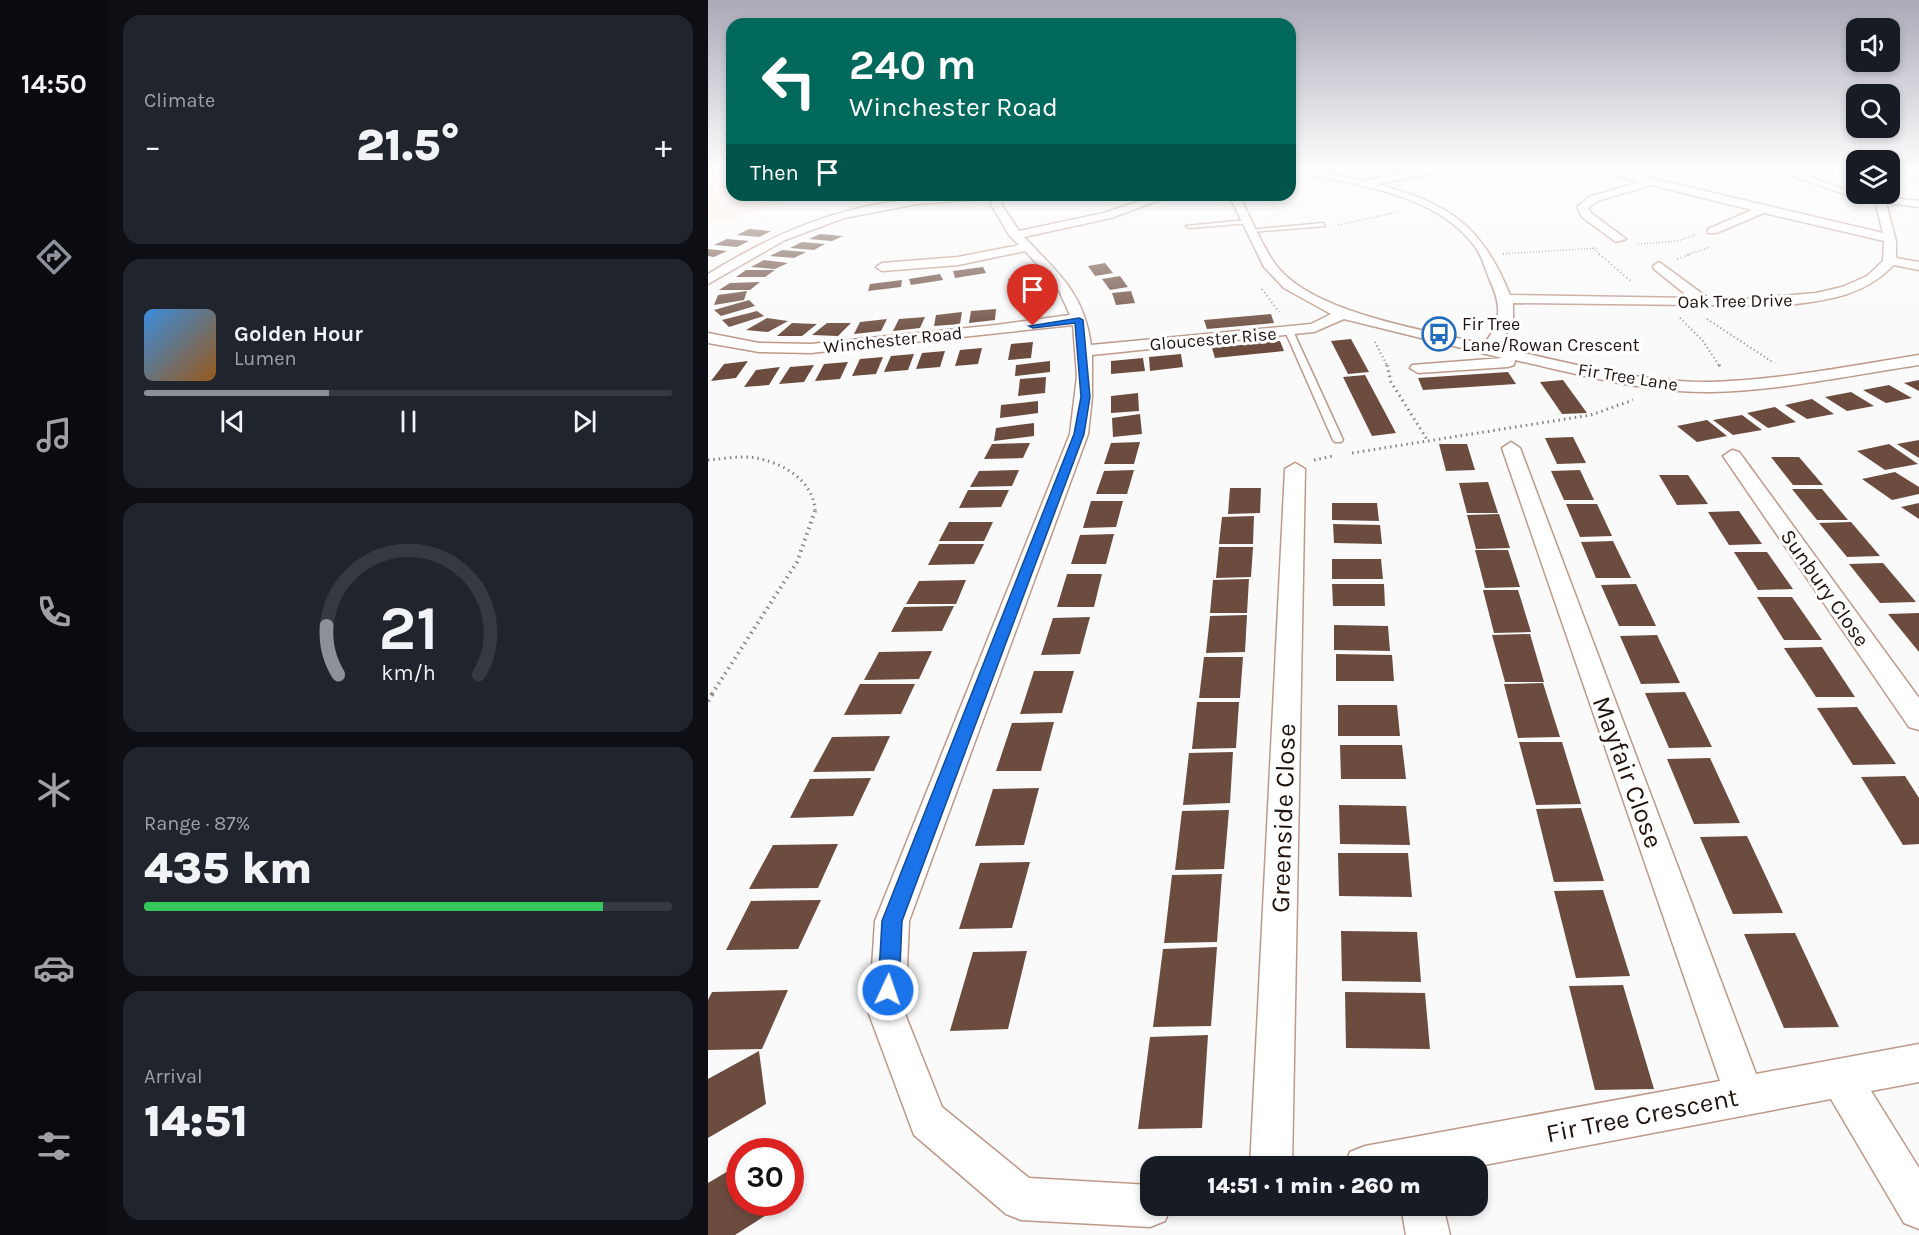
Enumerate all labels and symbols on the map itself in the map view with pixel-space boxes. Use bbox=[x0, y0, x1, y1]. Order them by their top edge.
pin bbox=[1007, 264, 1058, 326]
street label: Oak Tree Drive bbox=[1677, 289, 1793, 313]
place label: Fir Tree Lane/Rowan Crescent bbox=[1462, 313, 1640, 356]
bus stop icon: Fir Tree Lane/Rowan Crescent bbox=[1421, 316, 1457, 352]
street label: Winchester Road bbox=[823, 322, 963, 358]
street label: Gloucester Rise bbox=[1149, 322, 1277, 356]
street label: Fir Tree Lane bbox=[1576, 358, 1680, 396]
street label: Sunbury Close bbox=[1776, 525, 1874, 651]
street label: Mayfair Close bbox=[1586, 692, 1669, 852]
street label: Greenside Close bbox=[1265, 723, 1302, 913]
position arrow bbox=[856, 958, 920, 1022]
street label: Fir Tree Crescent bbox=[1543, 1082, 1741, 1149]
speed limit sign: 30 bbox=[726, 1138, 804, 1216]

